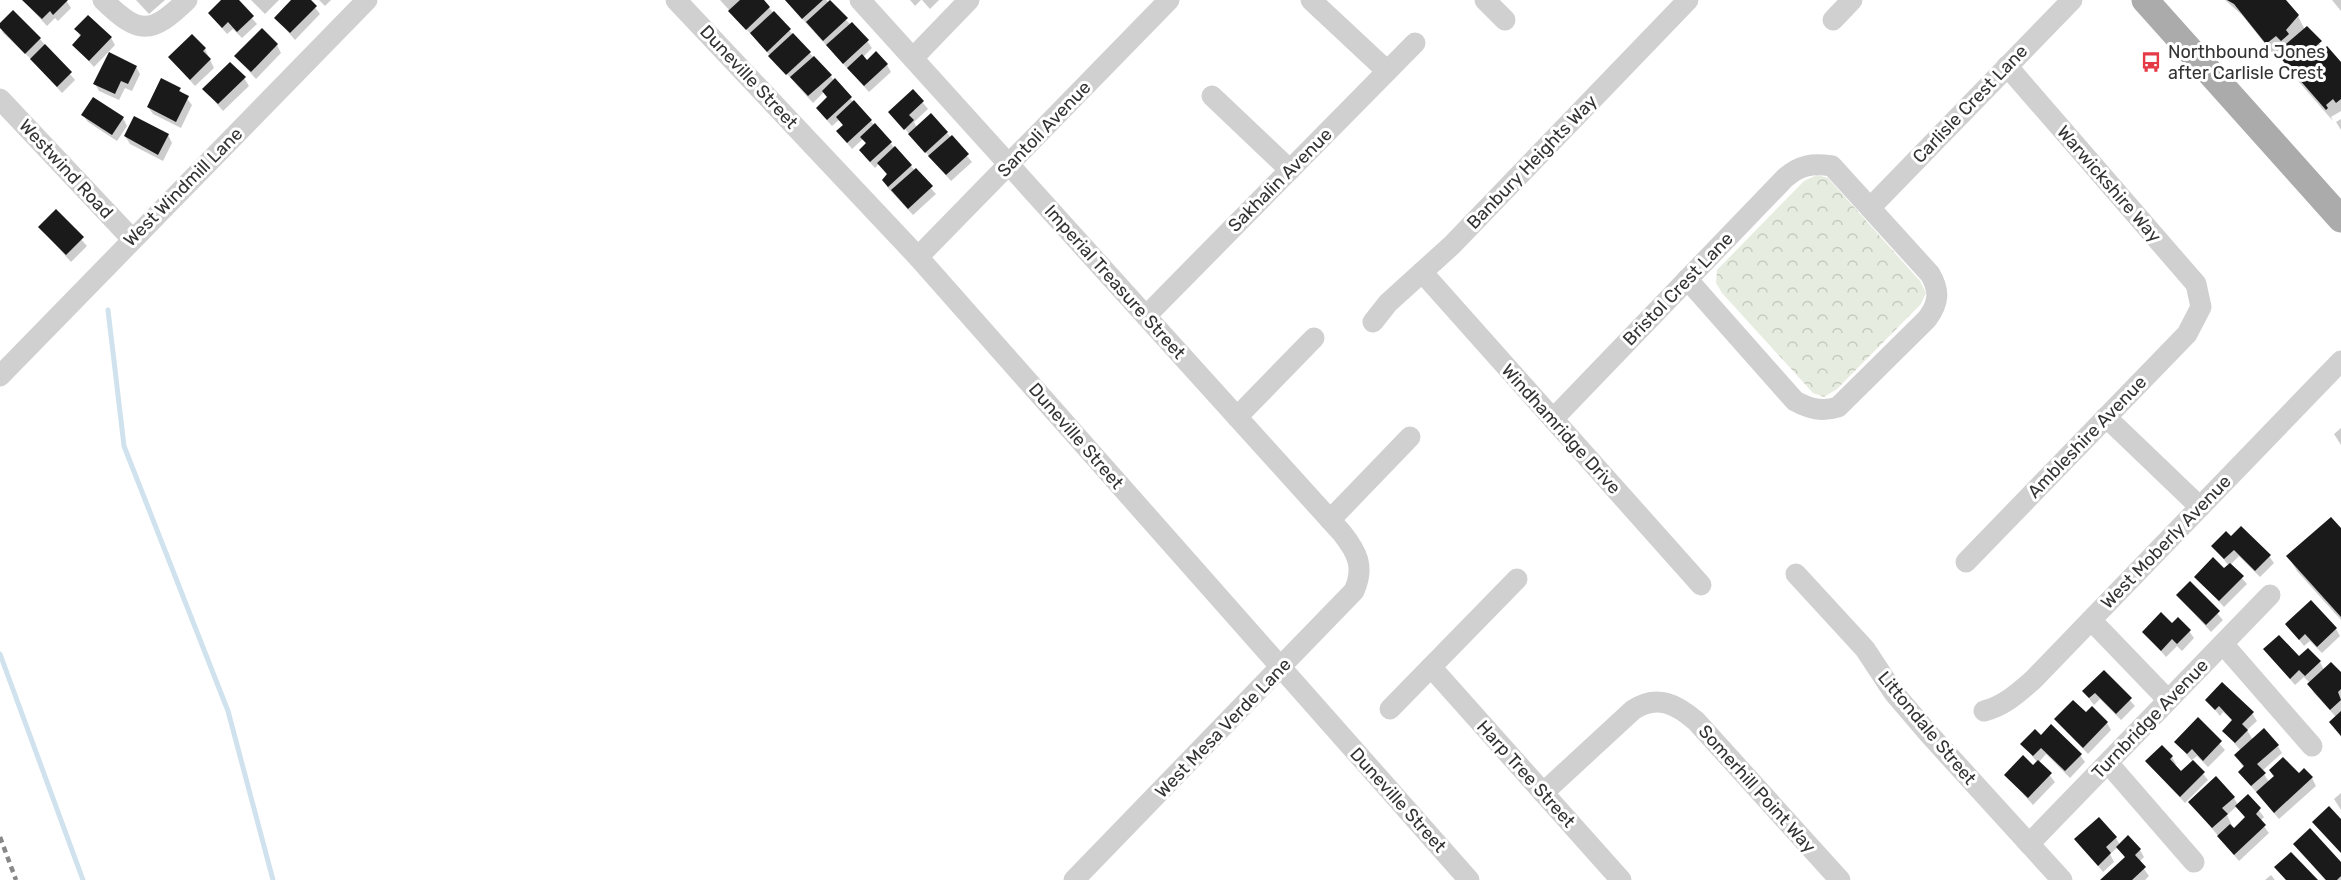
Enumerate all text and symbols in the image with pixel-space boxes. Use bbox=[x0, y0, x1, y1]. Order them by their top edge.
street label: Duneville Street bbox=[695, 21, 803, 133]
street label: Carlisle Crest Lane bbox=[1908, 40, 2032, 168]
place label: Northbound Jones after Carlisle Crest bbox=[2168, 41, 2326, 84]
bus stop icon: Northbound Jones after Carlisle Crest bbox=[2139, 50, 2163, 74]
street label: Santoli Avenue bbox=[993, 76, 1095, 182]
street label: Banbury Heights Way bbox=[1462, 90, 1602, 234]
street label: Westwind Road bbox=[14, 115, 118, 223]
street label: Warwickshire Way bbox=[2052, 121, 2166, 247]
street label: West Windmill Lane bbox=[119, 123, 247, 251]
street label: Sakhalin Avenue bbox=[1223, 123, 1337, 237]
street label: Imperial Treasure Street bbox=[1040, 200, 1190, 364]
street label: Bristol Crest Lane bbox=[1618, 228, 1738, 350]
street label: Windhamridge Drive bbox=[1497, 359, 1625, 499]
street label: Ambleshire Avenue bbox=[2023, 371, 2151, 503]
street label: Duneville Street bbox=[1024, 378, 1128, 494]
street label: West Moberly Avenue bbox=[2096, 470, 2236, 614]
street label: West Mesa Verde Lane bbox=[1150, 653, 1296, 803]
street label: Turnbridge Avenue bbox=[2087, 655, 2213, 783]
street label: Littondale Street bbox=[1873, 667, 1981, 789]
street label: Harp Tree Street bbox=[1472, 716, 1580, 832]
street label: Somerhill Point Way bbox=[1694, 720, 1820, 858]
street label: Duneville Street bbox=[1345, 743, 1451, 857]

